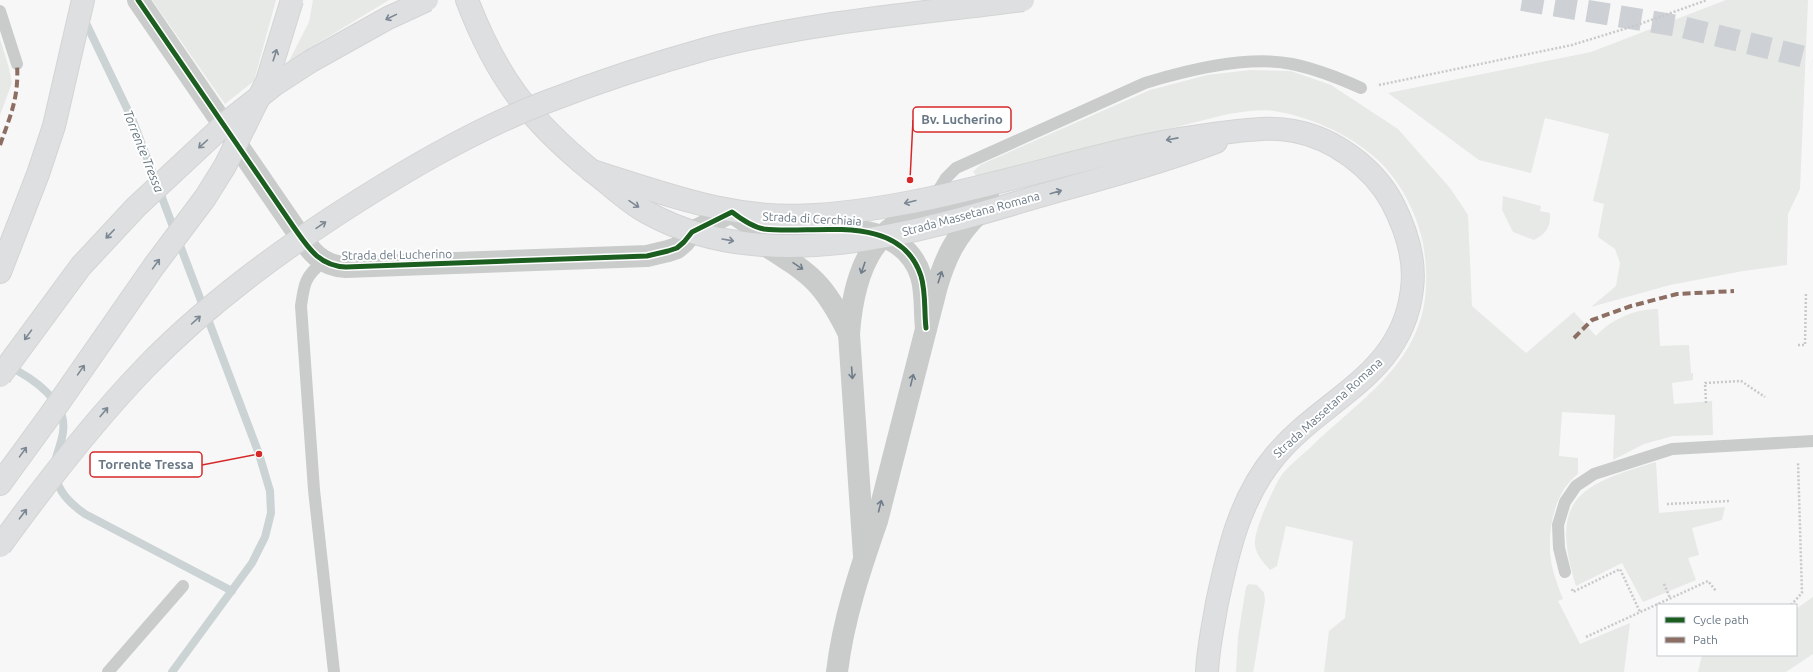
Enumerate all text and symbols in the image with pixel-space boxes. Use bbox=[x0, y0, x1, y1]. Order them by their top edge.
one-way arrow bbox=[386, 14, 398, 21]
one-way arrow bbox=[272, 49, 280, 61]
callout: Bv. Lucherino bbox=[913, 107, 1011, 132]
water label: Torrente Tressa bbox=[121, 108, 167, 194]
text: Bv. Lucherino bbox=[921, 112, 1003, 126]
one-way arrow bbox=[1166, 136, 1179, 144]
one-way arrow bbox=[199, 139, 209, 148]
one-way arrow bbox=[1049, 187, 1062, 195]
street label: Strada Massetana Romana bbox=[901, 189, 1041, 238]
one-way arrow bbox=[904, 199, 917, 206]
one-way arrow bbox=[628, 200, 639, 208]
street label: Strada di Cerchiaia bbox=[762, 209, 862, 228]
one-way arrow bbox=[315, 221, 326, 229]
one-way arrow bbox=[105, 229, 115, 239]
one-way arrow bbox=[721, 236, 734, 244]
street label: Strada del Lucherino bbox=[342, 247, 452, 262]
one-way arrow bbox=[152, 258, 160, 269]
one-way arrow bbox=[859, 261, 866, 274]
one-way arrow bbox=[792, 262, 803, 270]
one-way arrow bbox=[937, 270, 944, 283]
one-way arrow bbox=[190, 316, 201, 325]
one-way arrow bbox=[24, 330, 32, 341]
street label: Strada Massetana Romana bbox=[1271, 355, 1385, 460]
one-way arrow bbox=[77, 365, 85, 376]
one-way arrow bbox=[848, 366, 855, 379]
one-way arrow bbox=[909, 374, 917, 387]
one-way arrow bbox=[99, 407, 108, 418]
one-way arrow bbox=[19, 447, 27, 458]
callout: Torrente Tressa bbox=[90, 452, 202, 477]
text: Torrente Tressa bbox=[98, 457, 194, 471]
one-way arrow bbox=[877, 500, 885, 513]
one-way arrow bbox=[19, 509, 27, 520]
legend bbox=[1657, 604, 1797, 656]
text: Cycle path bbox=[1693, 613, 1749, 626]
text: Path bbox=[1693, 633, 1718, 646]

